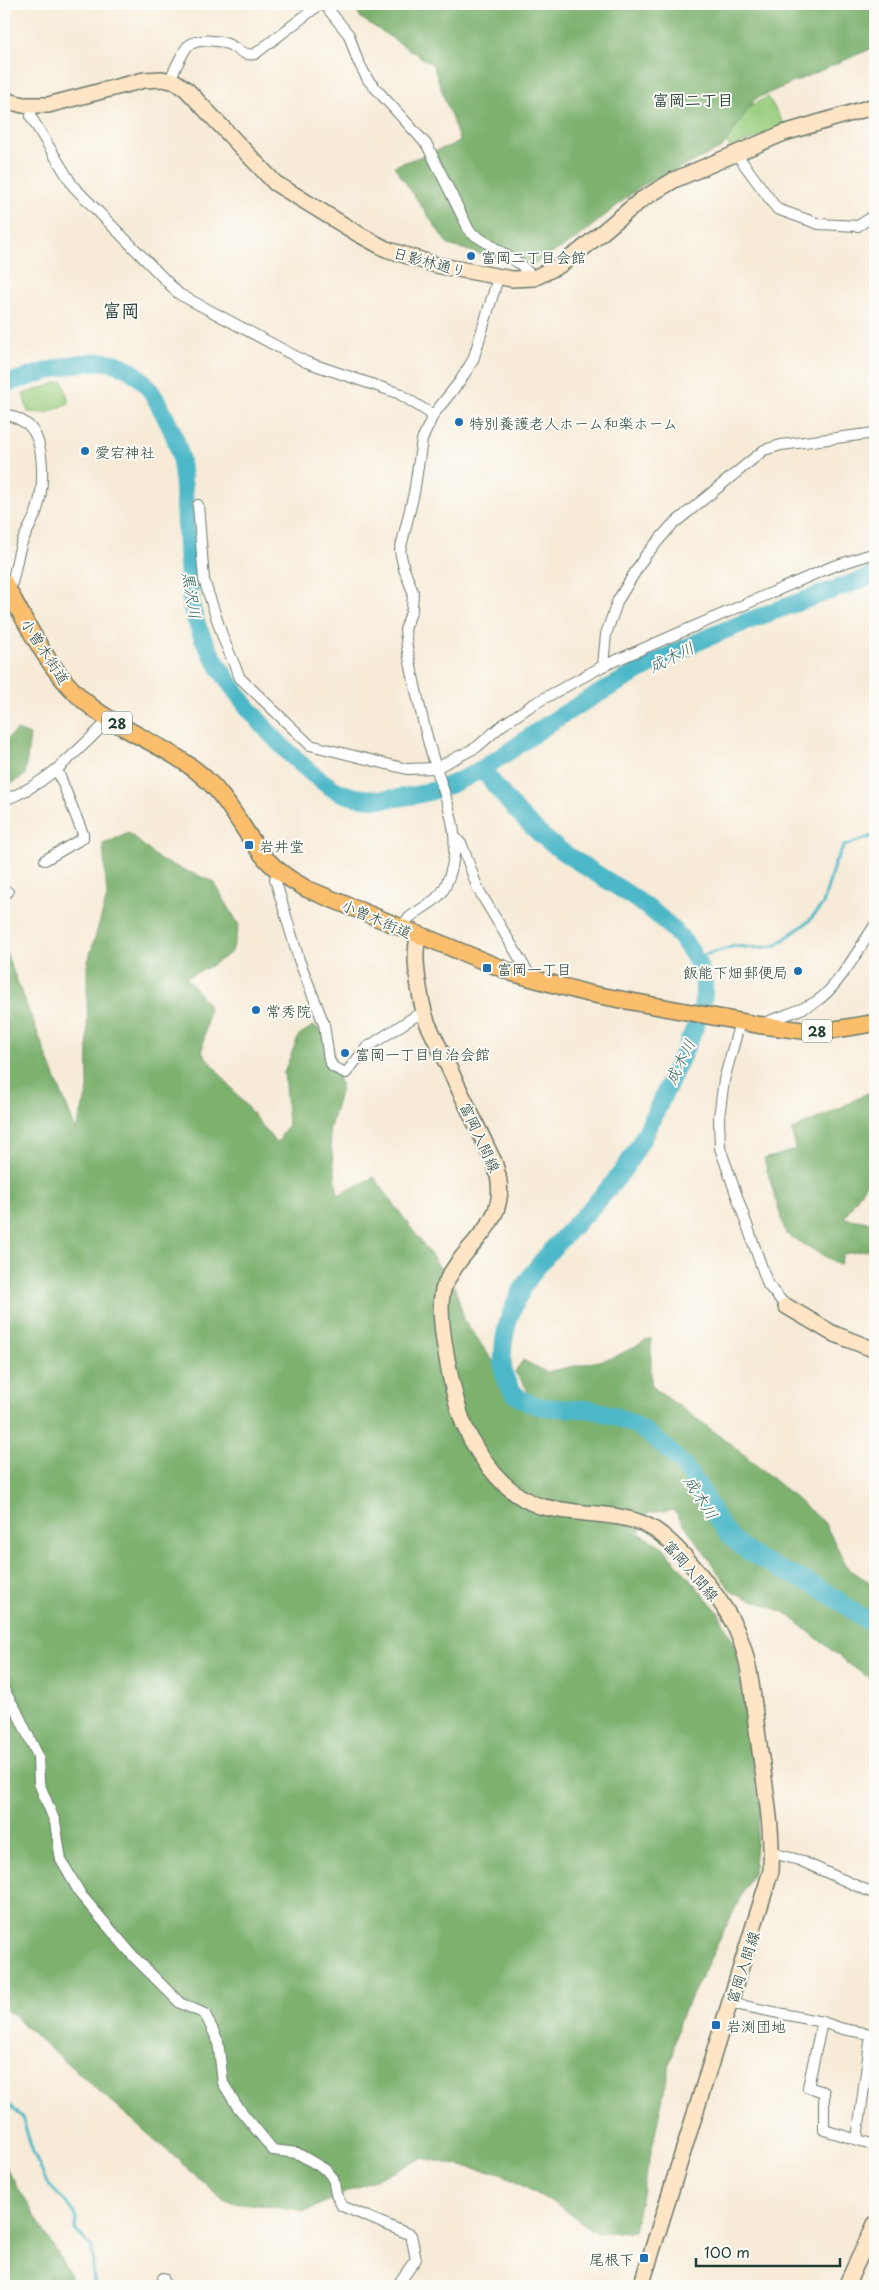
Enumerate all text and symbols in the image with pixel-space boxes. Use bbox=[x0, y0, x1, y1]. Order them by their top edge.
district label: 富岡二丁目 bbox=[653, 87, 733, 111]
street label: 日影林通り bbox=[391, 240, 469, 282]
place label: 富岡二丁目会館 bbox=[481, 245, 586, 268]
marker: 富岡二丁目会館 bbox=[465, 250, 477, 262]
district label: 富岡 bbox=[103, 296, 139, 323]
place label: 特別養護老人ホーム和楽ホーム bbox=[469, 411, 678, 434]
marker: 特別養護老人ホーム和楽ホーム bbox=[453, 416, 465, 428]
place label: 愛宕神社 bbox=[95, 440, 155, 463]
marker: 愛宕神社 bbox=[79, 445, 91, 457]
water label: 黒沢川 bbox=[177, 569, 209, 621]
street label: 小曽木街道 bbox=[16, 613, 76, 689]
water label: 成木川 bbox=[644, 635, 698, 677]
road number: 28 bbox=[102, 711, 132, 734]
place label: 岩井堂 bbox=[259, 834, 304, 857]
marker: 岩井堂 bbox=[243, 839, 255, 851]
street label: 小曽木街道 bbox=[338, 893, 416, 943]
place label: 富岡一丁目 bbox=[497, 957, 572, 980]
place label: 飯能下畑郵便局 bbox=[683, 960, 788, 983]
marker: 富岡一丁目 bbox=[481, 962, 493, 974]
marker: 飯能下畑郵便局 bbox=[792, 965, 804, 977]
place label: 常秀院 bbox=[266, 999, 311, 1022]
marker: 常秀院 bbox=[250, 1004, 262, 1016]
road number: 28 bbox=[802, 1019, 832, 1042]
water label: 成木川 bbox=[658, 1034, 700, 1088]
place label: 富岡一丁目自治会館 bbox=[355, 1042, 490, 1065]
marker: 富岡一丁目自治会館 bbox=[339, 1047, 351, 1059]
street label: 富岡入間線 bbox=[455, 1098, 507, 1176]
water label: 成木川 bbox=[679, 1470, 725, 1524]
street label: 富岡入間線 bbox=[659, 1534, 725, 1606]
street label: 富岡入間線 bbox=[719, 1928, 765, 2006]
place label: 岩渕団地 bbox=[726, 2014, 786, 2037]
marker: 岩渕団地 bbox=[710, 2019, 722, 2031]
scale bar bbox=[696, 2235, 840, 2267]
text: 100 m bbox=[704, 2240, 750, 2263]
place label: 尾根下 bbox=[589, 2247, 634, 2270]
marker: 尾根下 bbox=[638, 2252, 650, 2264]

